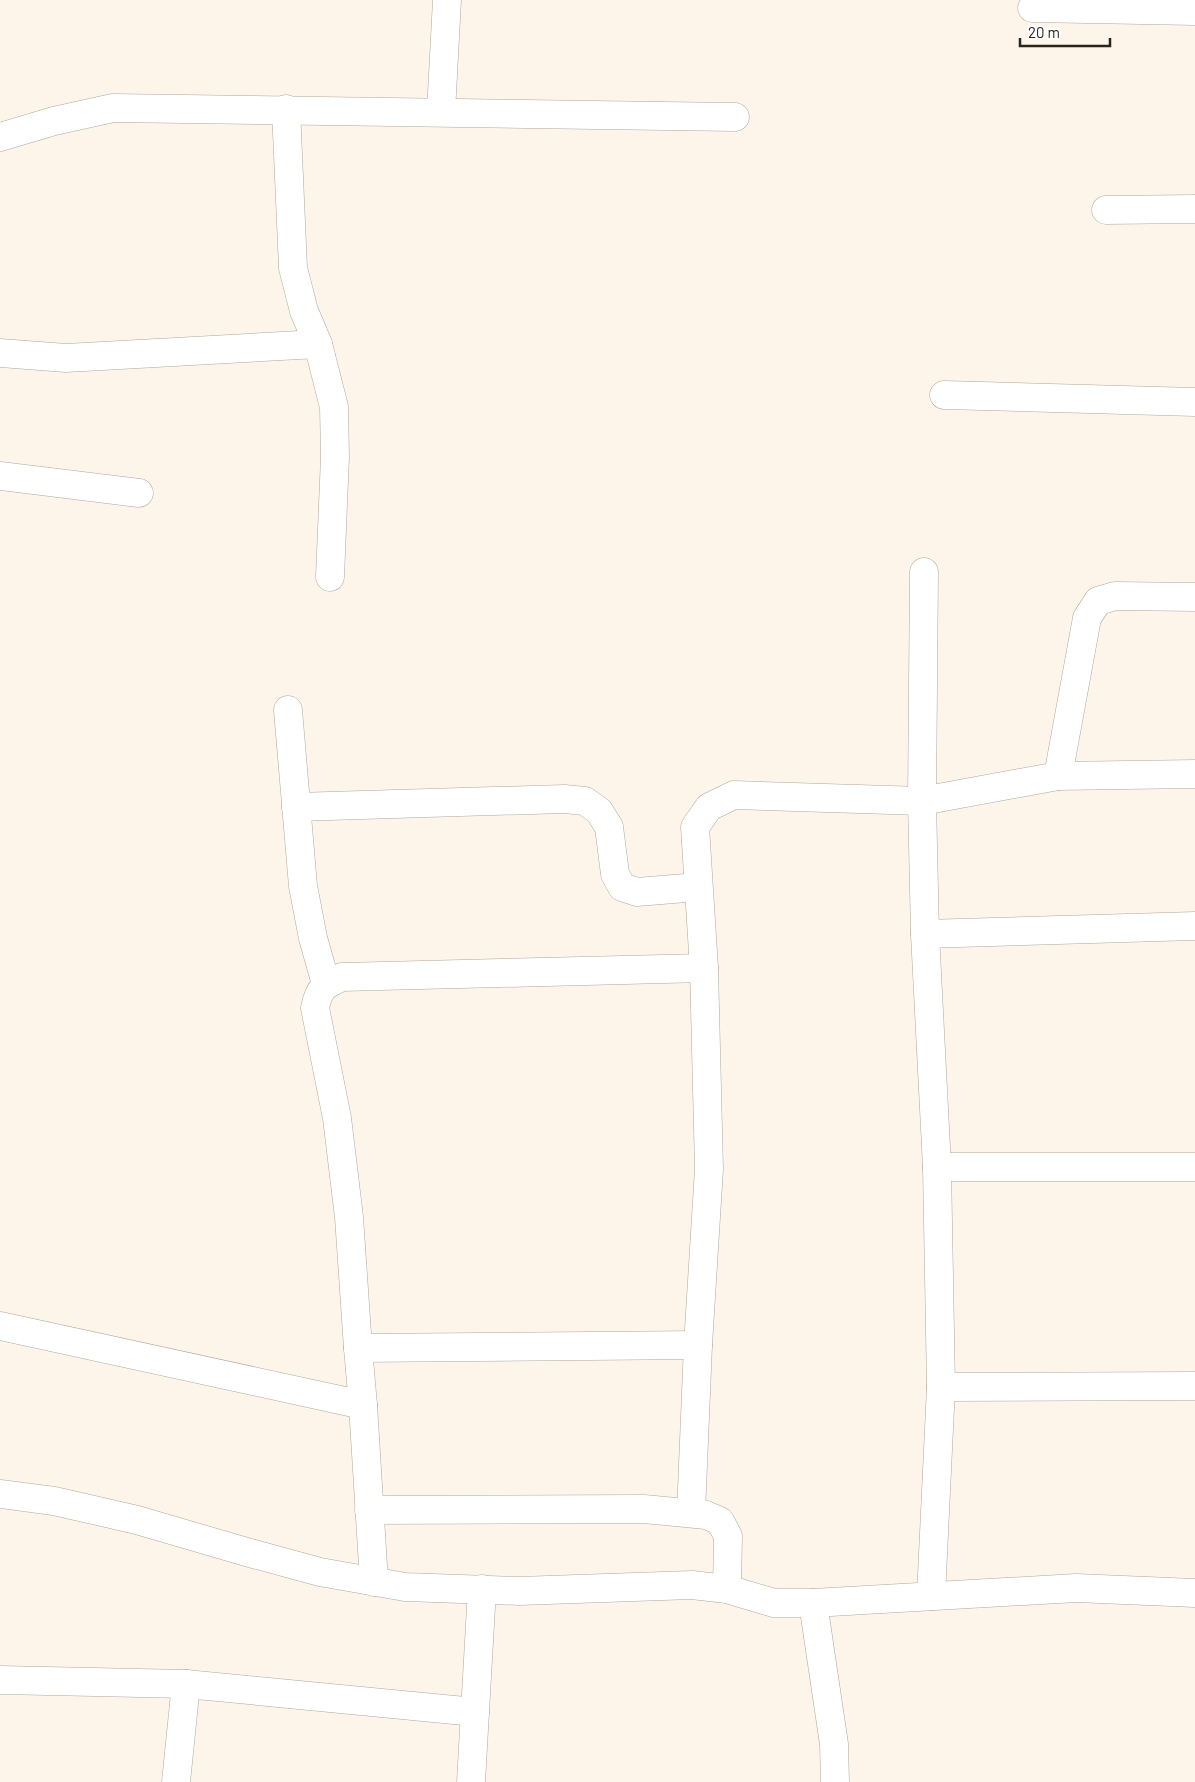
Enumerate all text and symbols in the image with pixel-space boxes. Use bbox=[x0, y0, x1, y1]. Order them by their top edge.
scale bar bbox=[1020, 15, 1110, 47]
text: 20 m bbox=[1028, 23, 1060, 41]

